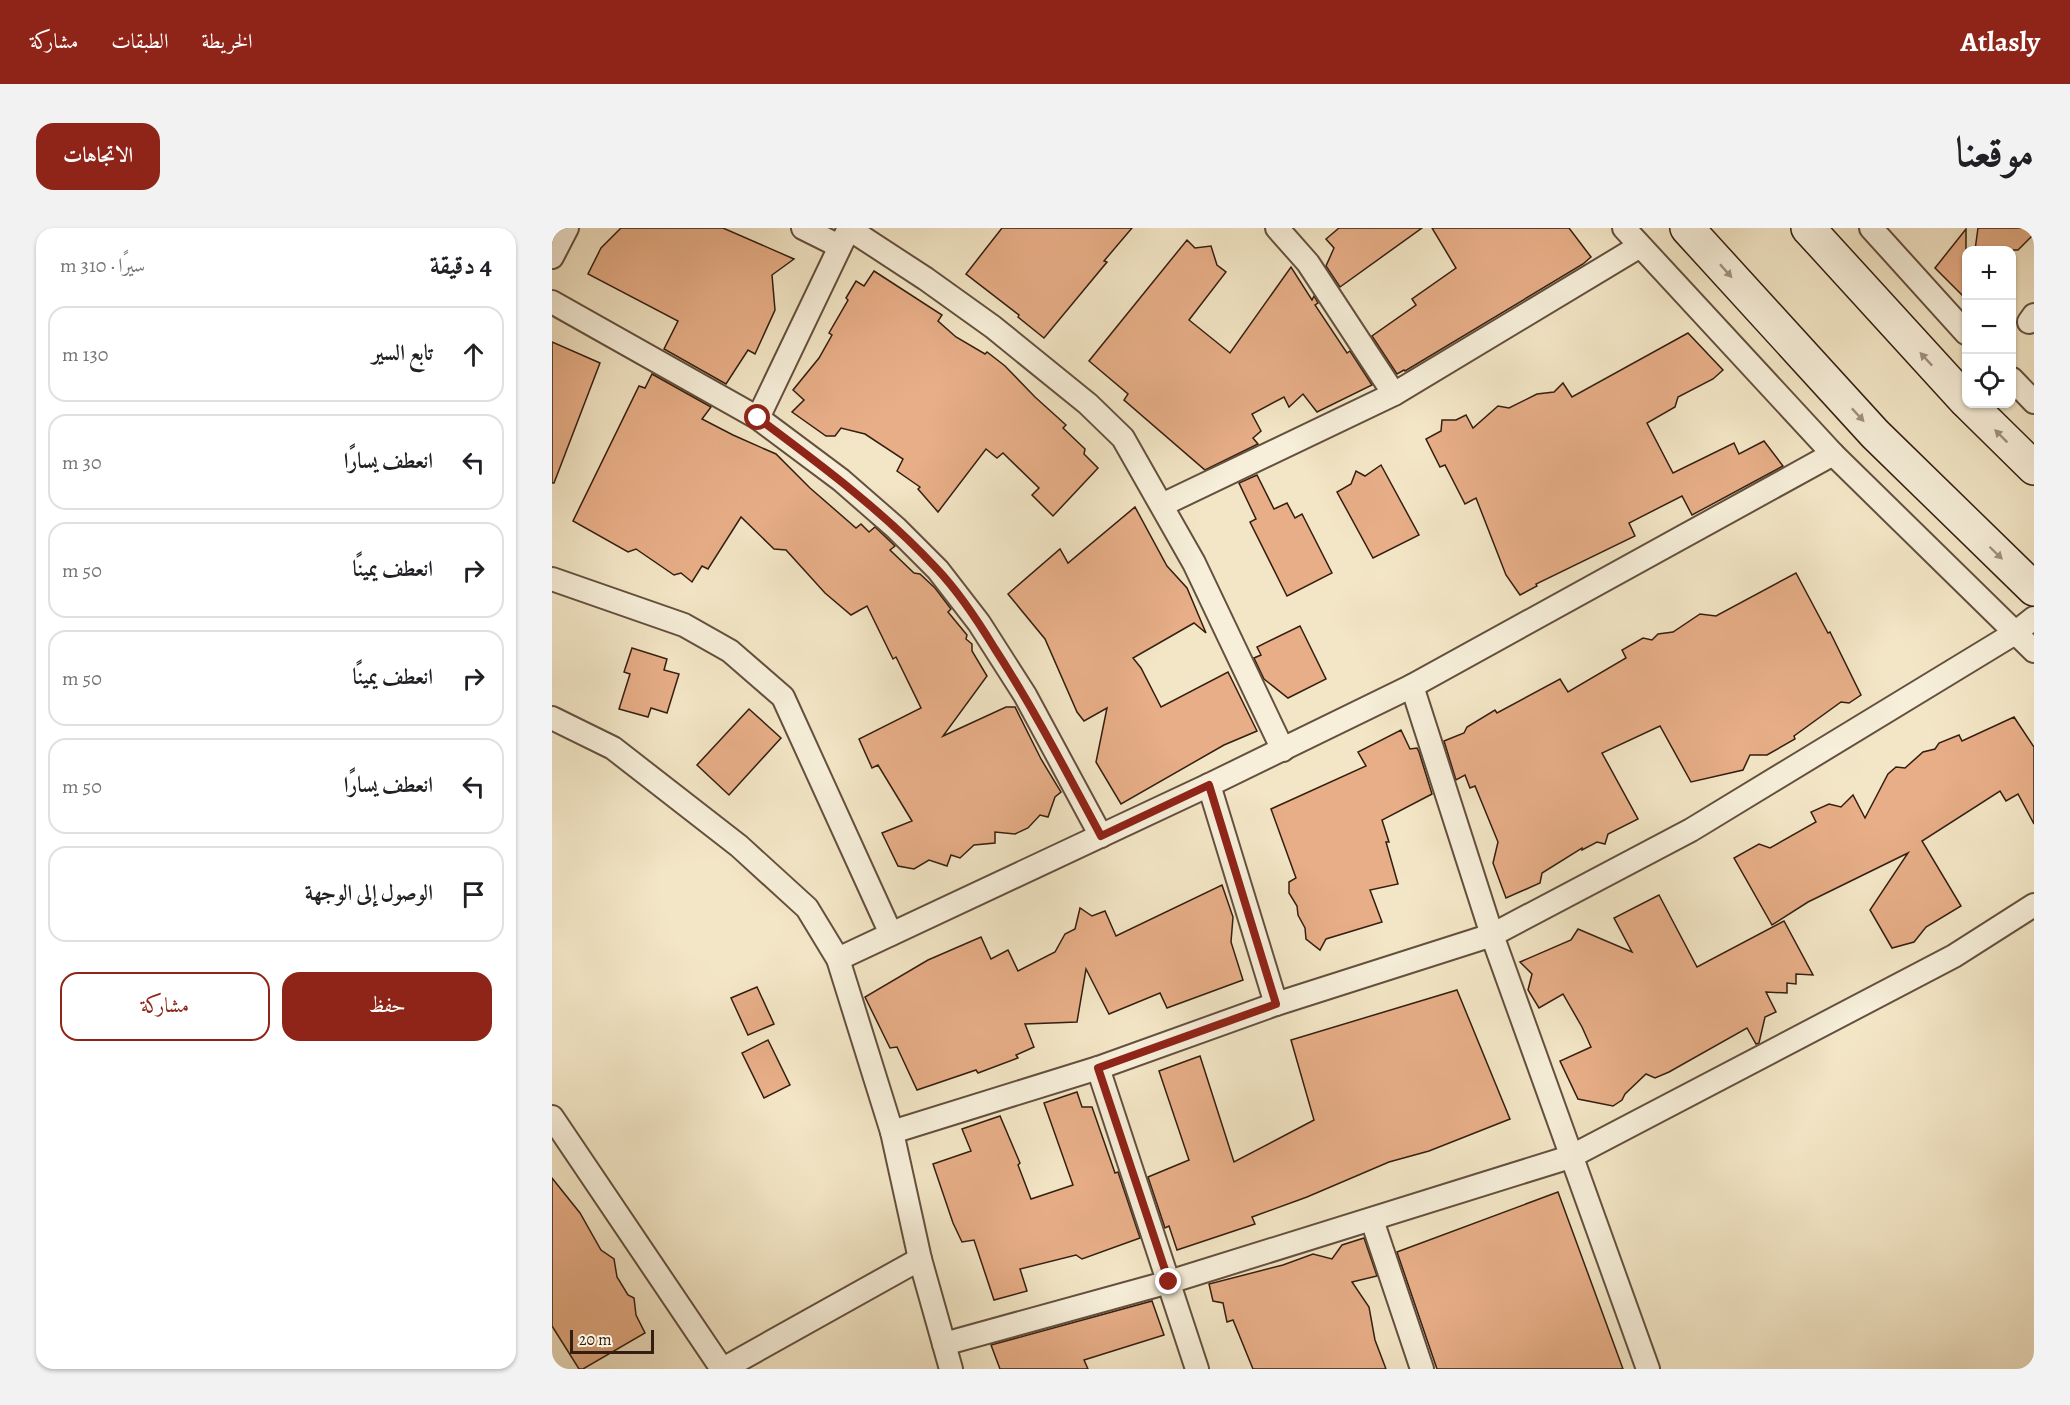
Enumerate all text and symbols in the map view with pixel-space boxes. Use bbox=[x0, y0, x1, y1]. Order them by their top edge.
text: Atlasly bbox=[1961, 23, 2040, 61]
text: مشاركة bbox=[30, 27, 78, 55]
text: الطبقات bbox=[111, 27, 168, 55]
text: الخريطة bbox=[201, 27, 253, 55]
button: الاتجاهات bbox=[36, 123, 160, 190]
text: موقعنا bbox=[1956, 123, 2034, 180]
map controls bbox=[1962, 246, 2016, 408]
button: + bbox=[1962, 246, 2016, 300]
text: 4 دقيقة bbox=[430, 248, 492, 283]
text: سيرًا · 310 m bbox=[60, 252, 145, 279]
one-way arrow bbox=[1719, 264, 1733, 279]
button: − bbox=[1962, 300, 2016, 354]
text: تابع السير bbox=[372, 338, 433, 368]
icon: ahead bbox=[457, 338, 490, 371]
text: 130 m bbox=[62, 341, 108, 368]
one-way arrow bbox=[1919, 351, 1933, 366]
button: locate bbox=[1962, 354, 2016, 408]
route start bbox=[744, 404, 770, 430]
one-way arrow bbox=[1850, 408, 1864, 422]
one-way arrow bbox=[1995, 430, 2009, 444]
text: انعطف يسارًا bbox=[344, 446, 433, 476]
icon: left bbox=[457, 446, 490, 479]
text: 30 m bbox=[62, 449, 102, 476]
one-way arrow bbox=[1988, 546, 2003, 560]
text: انعطف يمينًا bbox=[353, 554, 433, 584]
icon: right bbox=[457, 554, 490, 587]
text: 50 m bbox=[62, 557, 102, 584]
text: انعطف يمينًا bbox=[353, 662, 433, 692]
icon: right bbox=[457, 662, 490, 695]
text: 50 m bbox=[62, 665, 102, 692]
text: انعطف يسارًا bbox=[344, 770, 433, 800]
icon: left bbox=[457, 770, 490, 803]
text: 50 m bbox=[62, 773, 102, 800]
text: الوصول إلى الوجهة bbox=[305, 878, 433, 908]
icon: arrive bbox=[457, 878, 490, 911]
button: مشاركة bbox=[60, 972, 270, 1041]
button: حفظ bbox=[282, 972, 492, 1041]
route end bbox=[1155, 1268, 1181, 1294]
scale bar bbox=[570, 1327, 654, 1354]
text: 20 m bbox=[579, 1329, 612, 1351]

